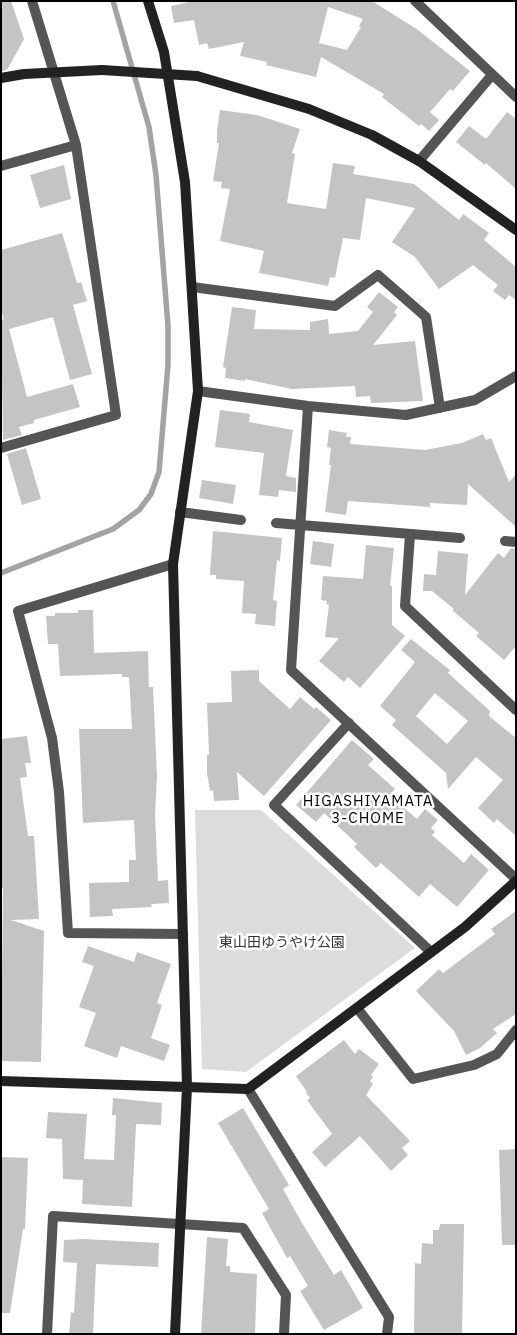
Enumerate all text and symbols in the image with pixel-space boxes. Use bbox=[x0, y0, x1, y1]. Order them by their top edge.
district label: HIGASHIYAMATA 3-CHOME bbox=[301, 793, 435, 828]
park label: 東山田ゆうやけ公園 bbox=[219, 935, 345, 951]

